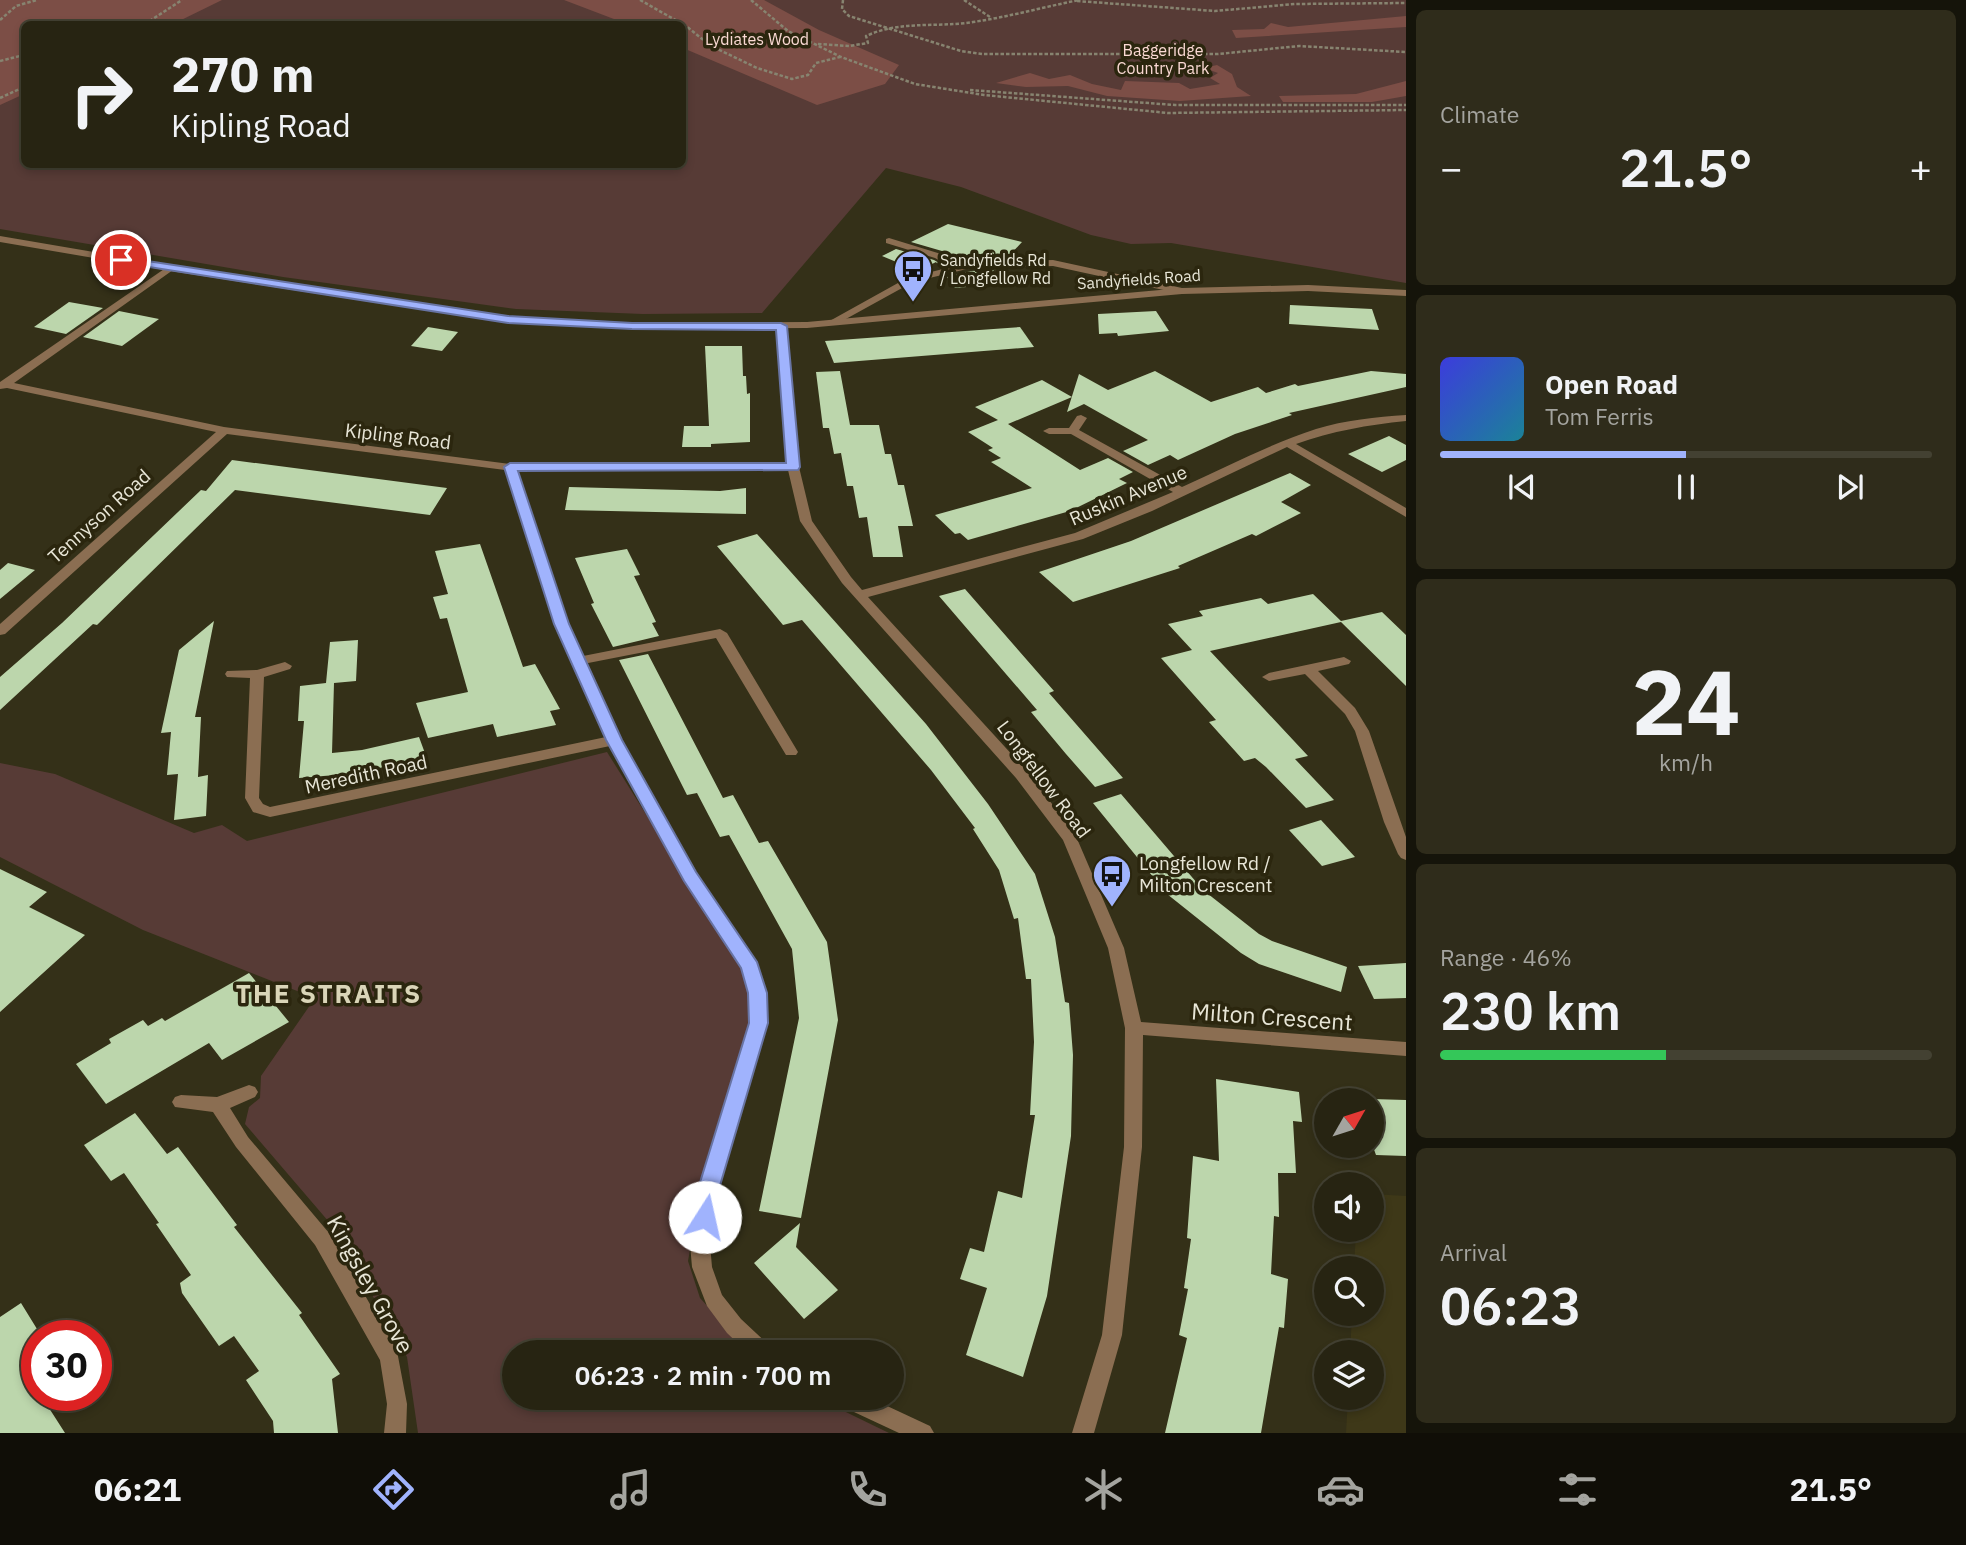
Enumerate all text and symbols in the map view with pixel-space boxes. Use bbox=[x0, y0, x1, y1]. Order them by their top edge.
park label: Lydiates Wood bbox=[705, 29, 809, 49]
park label: Baggeridge Country Park bbox=[1117, 40, 1210, 78]
text: 270 m bbox=[171, 42, 315, 105]
icon: right bbox=[56, 49, 147, 140]
text: Climate bbox=[1440, 99, 1519, 129]
text: Kipling Road bbox=[171, 104, 351, 146]
text: 21.5° bbox=[1619, 134, 1753, 201]
text: − bbox=[1440, 143, 1463, 192]
text: + bbox=[1909, 143, 1932, 192]
pin bbox=[91, 230, 151, 290]
icon: arrive bbox=[102, 241, 140, 279]
bus stop icon: Sandyfields Rd / Longfellow Rd bbox=[892, 248, 934, 303]
place label: Sandyfields Rd / Longfellow Rd bbox=[940, 250, 1051, 288]
street label: Sandyfields Road bbox=[1076, 265, 1202, 293]
text: Open Road bbox=[1545, 367, 1678, 401]
text: Tom Ferris bbox=[1545, 401, 1654, 431]
street label: Kipling Road bbox=[344, 418, 452, 454]
street label: Ruskin Avenue bbox=[1065, 459, 1191, 531]
street label: Tennyson Road bbox=[43, 464, 155, 568]
icon: previous bbox=[1503, 468, 1541, 506]
icon: pause bbox=[1667, 468, 1705, 506]
icon: next bbox=[1831, 468, 1869, 506]
text: 24 bbox=[1631, 642, 1741, 760]
street label: Longfellow Road bbox=[992, 716, 1096, 842]
text: km/h bbox=[1659, 747, 1713, 777]
street label: Meredith Road bbox=[303, 749, 429, 799]
place label: Longfellow Rd / Milton Crescent bbox=[1139, 851, 1272, 897]
bus stop icon: Longfellow Rd / Milton Crescent bbox=[1091, 853, 1133, 908]
text: Range · 46% bbox=[1440, 942, 1572, 972]
district label: THE STRAITS bbox=[236, 976, 422, 1010]
text: 230 km bbox=[1440, 977, 1621, 1044]
street label: Milton Crescent bbox=[1190, 995, 1354, 1037]
north arrow bbox=[1314, 1088, 1384, 1158]
map controls bbox=[1314, 1088, 1384, 1410]
button: sound bbox=[1314, 1172, 1384, 1242]
position arrow bbox=[668, 1180, 742, 1254]
street label: Kingsley Grove bbox=[321, 1210, 421, 1358]
text: Arrival bbox=[1440, 1237, 1507, 1267]
button: search bbox=[1314, 1256, 1384, 1326]
text: 06:23 bbox=[1440, 1272, 1581, 1339]
speed limit sign: 30 bbox=[21, 1320, 112, 1411]
button: layers bbox=[1314, 1340, 1384, 1410]
text: 06:23 · 2 min · 700 m bbox=[575, 1358, 831, 1392]
icon: directions bbox=[369, 1465, 418, 1514]
icon: music bbox=[606, 1465, 655, 1514]
icon: phone bbox=[843, 1465, 892, 1514]
icon: climate bbox=[1079, 1465, 1128, 1514]
icon: car bbox=[1316, 1465, 1365, 1514]
icon: filters bbox=[1553, 1465, 1602, 1514]
text: 06:21 bbox=[94, 1468, 181, 1510]
text: 21.5° bbox=[1790, 1468, 1872, 1510]

